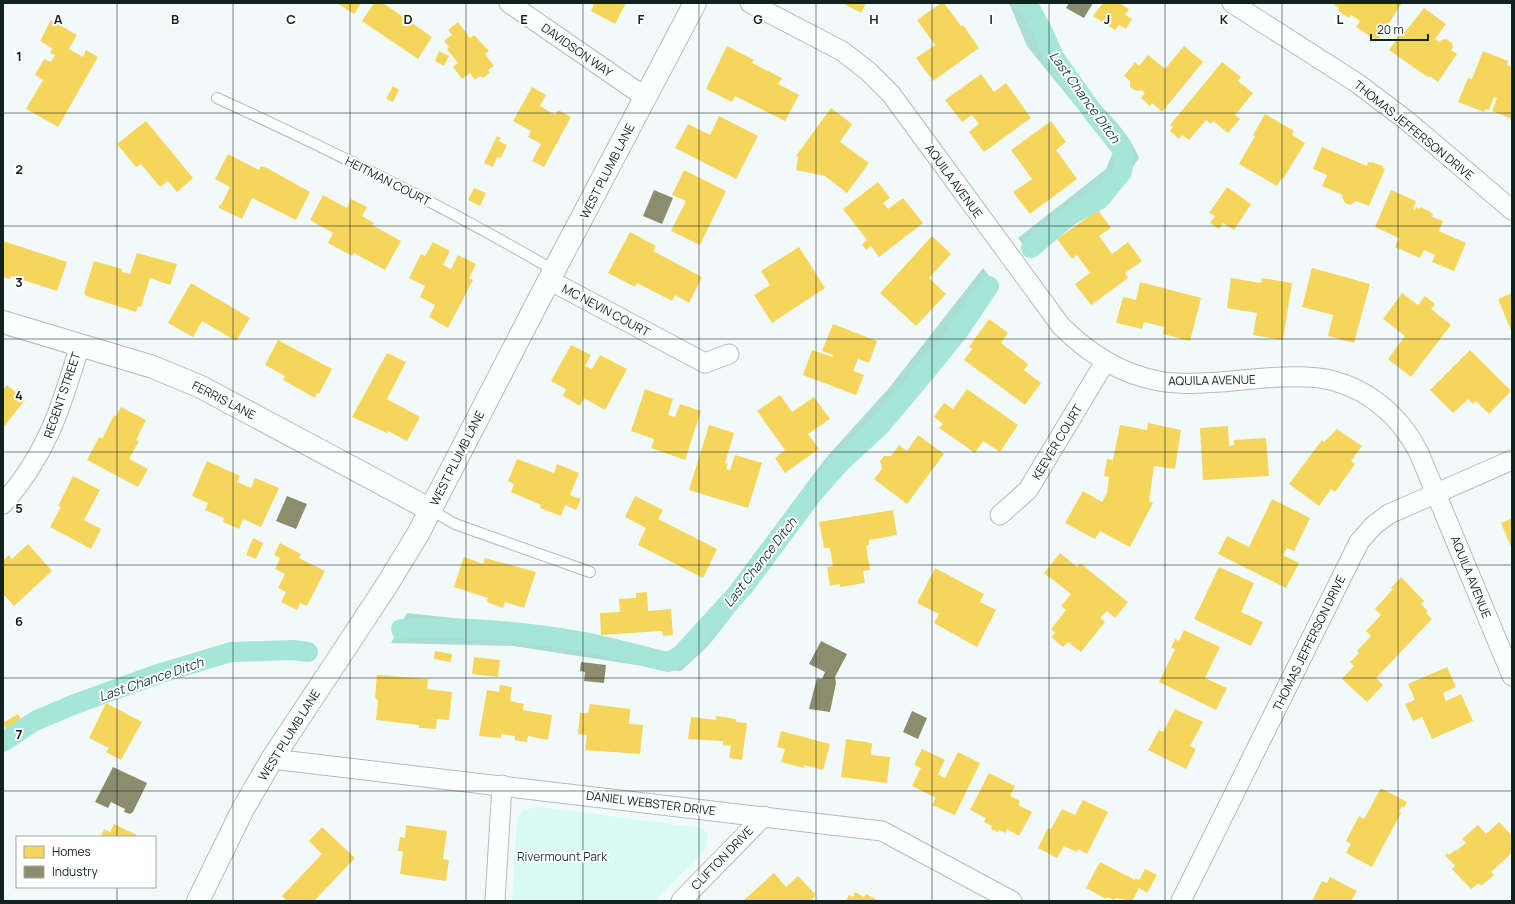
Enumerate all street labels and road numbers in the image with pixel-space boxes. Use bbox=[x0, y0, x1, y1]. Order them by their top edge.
street label: DAVIDSON WAY bbox=[538, 19, 616, 81]
street label: THOMAS JEFFERSON DRIVE bbox=[1351, 76, 1478, 184]
street label: WEST PLUMB LANE bbox=[576, 120, 638, 222]
street label: AQUILA AVENUE bbox=[921, 141, 987, 222]
street label: HEITMAN COURT bbox=[342, 152, 434, 210]
street label: MC NEVIN COURT bbox=[559, 280, 654, 341]
street label: REGENT STREET bbox=[39, 349, 85, 440]
street label: AQUILA AVENUE bbox=[1168, 371, 1256, 389]
street label: FERRIS LANE bbox=[189, 377, 259, 423]
street label: KEEVER COURT bbox=[1028, 400, 1087, 483]
street label: WEST PLUMB LANE bbox=[426, 407, 488, 509]
street label: AQUILA AVENUE bbox=[1447, 533, 1495, 621]
street label: THOMAS JEFFERSON DRIVE bbox=[1269, 572, 1349, 714]
street label: WEST PLUMB LANE bbox=[254, 686, 324, 784]
street label: DANIEL WEBSTER DRIVE bbox=[585, 787, 717, 819]
street label: CLIFTON DRIVE bbox=[687, 822, 757, 894]

